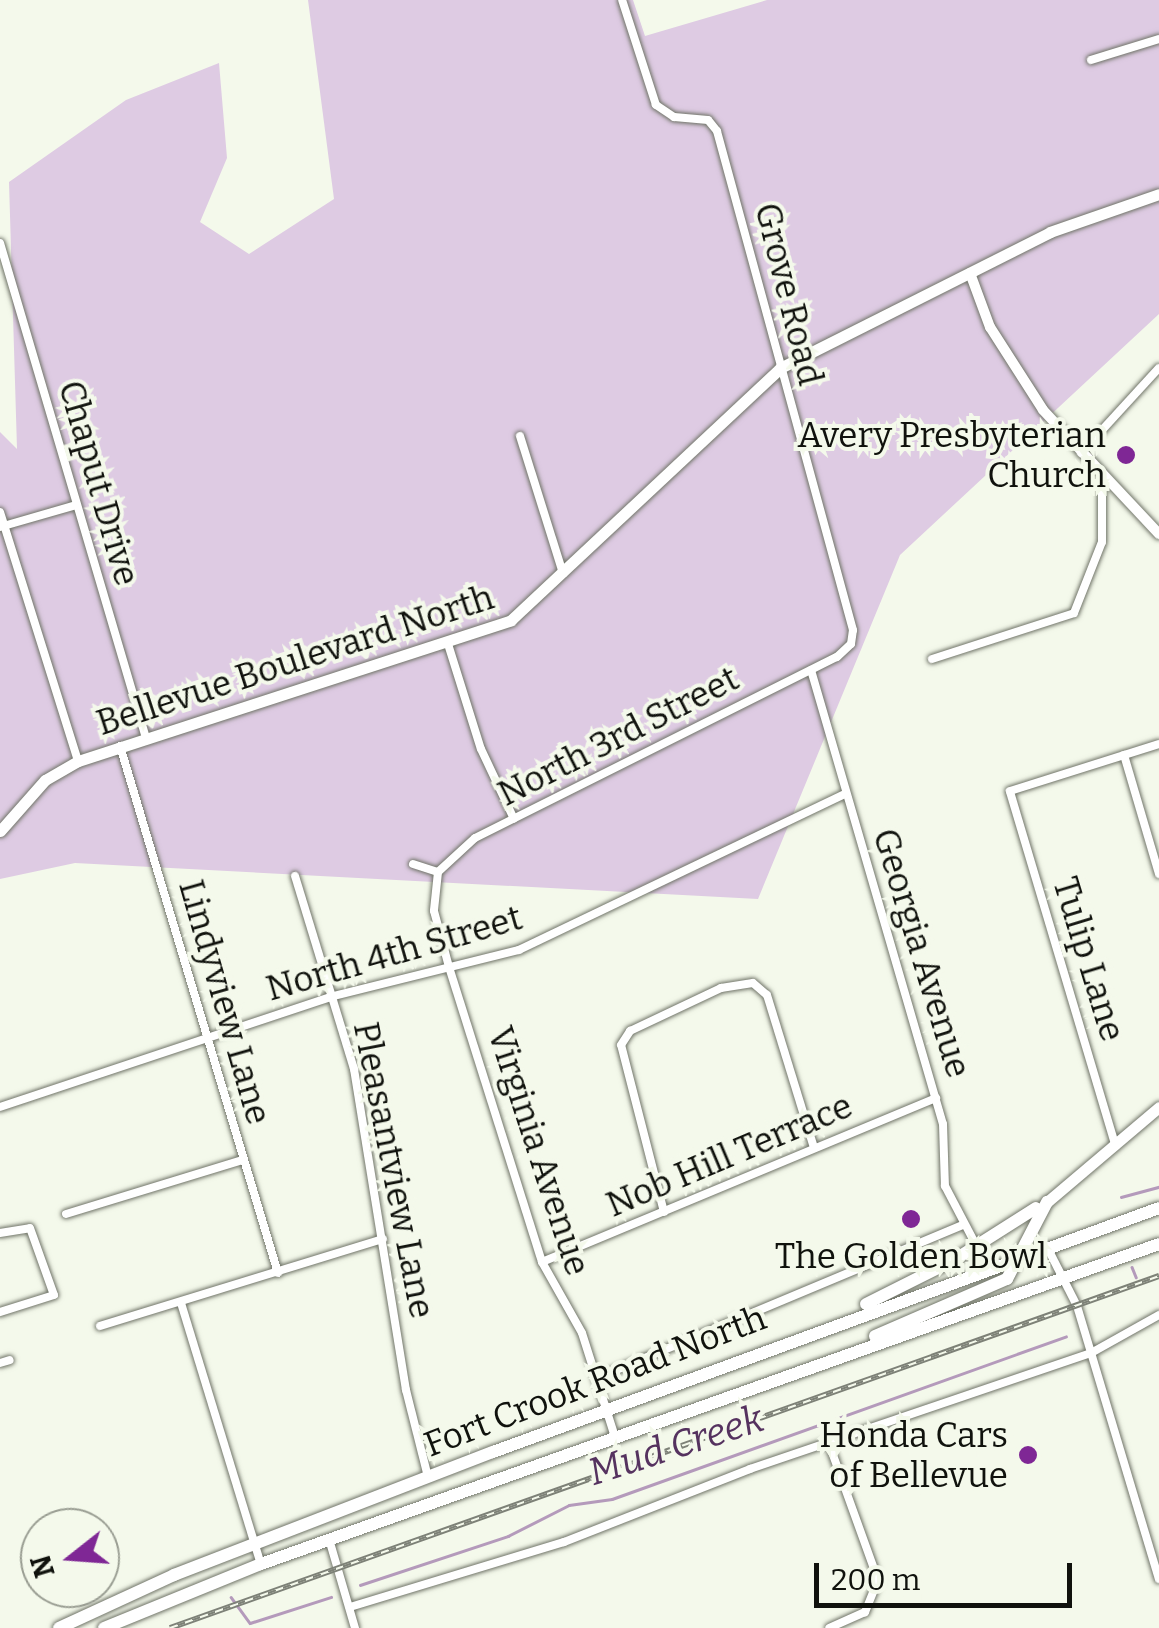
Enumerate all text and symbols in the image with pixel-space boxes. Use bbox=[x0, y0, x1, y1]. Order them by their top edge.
street label: Grove Road bbox=[746, 199, 832, 389]
street label: Chaput Drive bbox=[50, 376, 148, 590]
place label: Avery Presbyterian Church bbox=[797, 414, 1106, 496]
marker: Avery Presbyterian Church bbox=[1115, 444, 1137, 466]
street label: Bellevue Boulevard North bbox=[91, 576, 499, 744]
street label: North 3rd Street bbox=[491, 657, 745, 815]
street label: Georgia Avenue bbox=[864, 823, 980, 1083]
street label: Tulip Lane bbox=[1044, 872, 1134, 1046]
street label: Lindyview Lane bbox=[170, 875, 280, 1129]
street label: North 4th Street bbox=[261, 896, 527, 1010]
street label: Pleasantview Lane bbox=[345, 1018, 443, 1322]
street label: Virginia Avenue bbox=[479, 1021, 599, 1281]
street label: Nob Hill Terrace bbox=[600, 1084, 858, 1226]
marker: The Golden Bowl bbox=[900, 1208, 922, 1230]
place label: The Golden Bowl bbox=[775, 1235, 1047, 1277]
street label: Fort Crook Road North bbox=[418, 1296, 772, 1466]
water label: Mud Creek bbox=[583, 1396, 769, 1496]
place label: Honda Cars of Bellevue bbox=[819, 1414, 1008, 1496]
marker: Honda Cars of Bellevue bbox=[1017, 1444, 1039, 1466]
north arrow bbox=[20, 1508, 120, 1608]
scale bar bbox=[819, 1543, 1076, 1605]
text: N bbox=[24, 1551, 62, 1581]
text: 200 m bbox=[831, 1562, 920, 1598]

